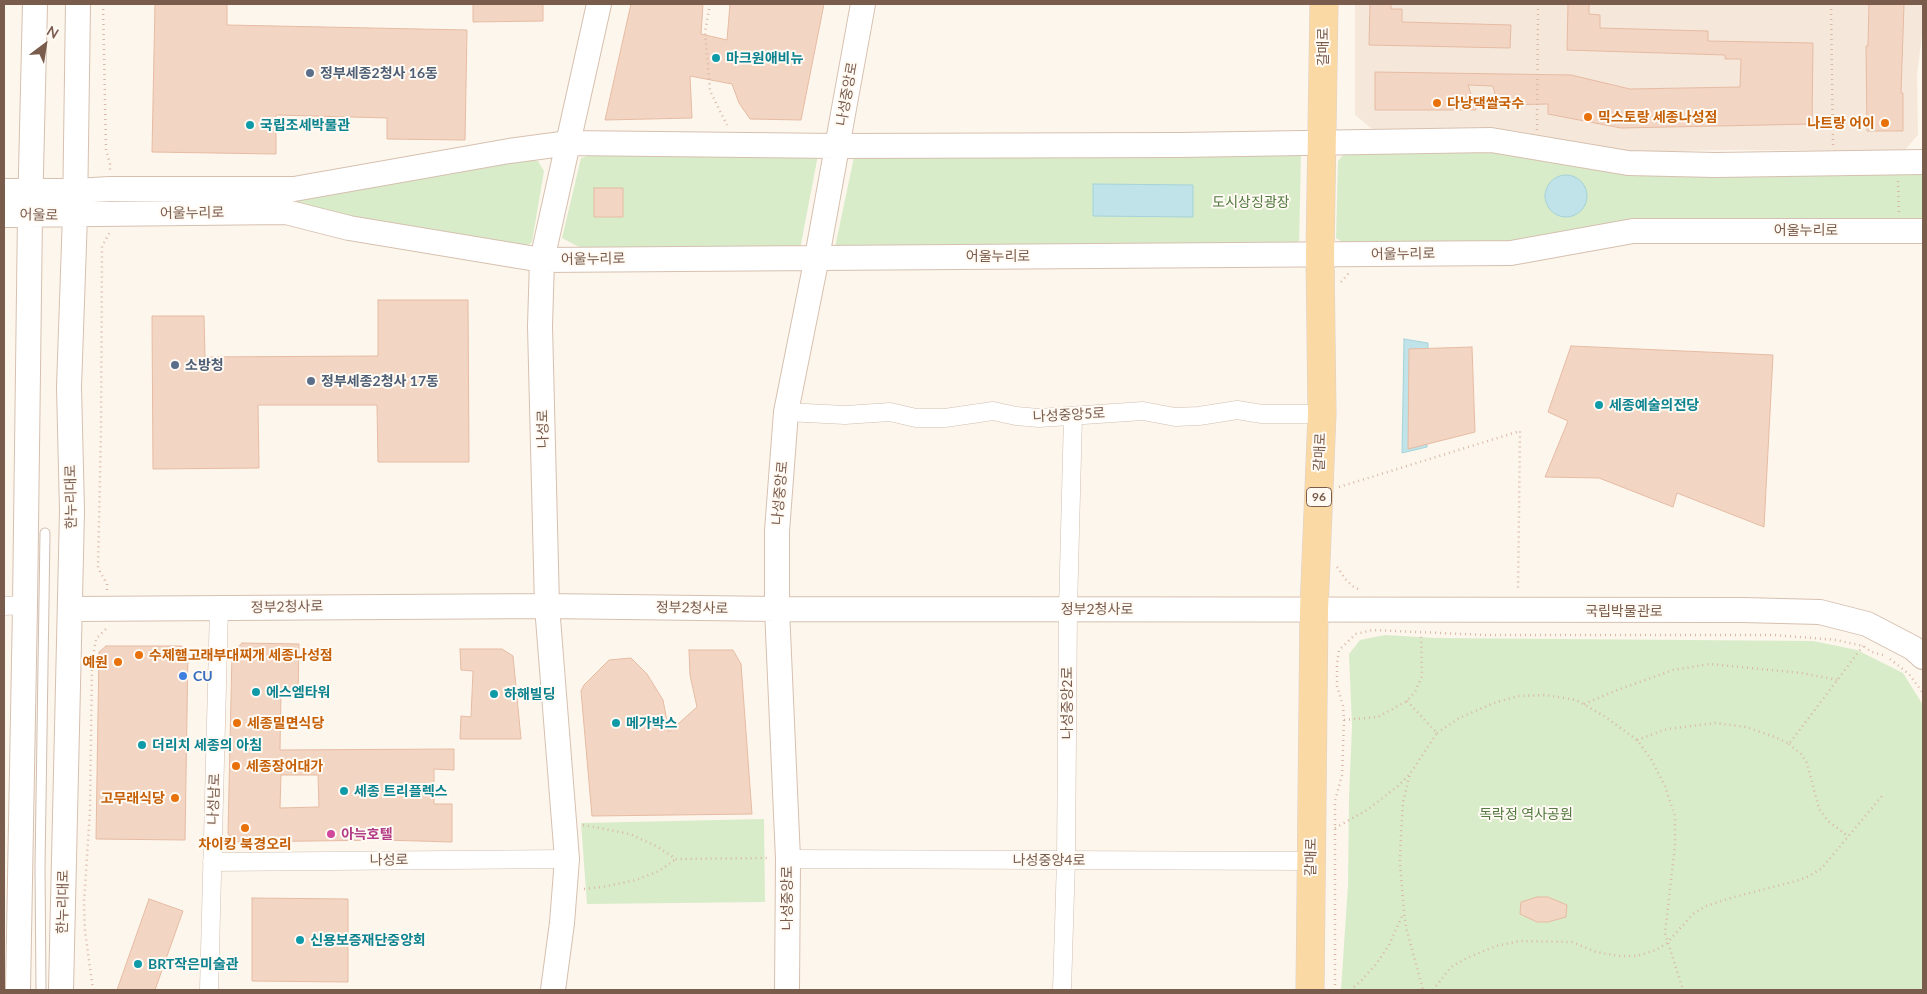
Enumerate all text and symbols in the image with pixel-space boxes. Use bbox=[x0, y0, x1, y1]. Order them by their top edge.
north arrow bbox=[20, 20, 70, 70]
text: N bbox=[44, 22, 62, 42]
street label: 갈매로 bbox=[1315, 28, 1331, 66]
place label: 마크원애비뉴 bbox=[726, 50, 803, 66]
marker: 마크원애비뉴 bbox=[710, 52, 722, 64]
street label: 나성중앙로 bbox=[833, 61, 861, 127]
place label: 정부세종2청사 16동 bbox=[320, 65, 438, 81]
marker: 정부세종2청사 16동 bbox=[304, 67, 316, 79]
place label: 다낭댁쌀국수 bbox=[1447, 95, 1524, 111]
marker: 다낭댁쌀국수 bbox=[1431, 97, 1443, 109]
place label: 믹스토랑 세종나성점 bbox=[1598, 109, 1717, 125]
marker: 믹스토랑 세종나성점 bbox=[1582, 111, 1594, 123]
place label: 나트랑 어이 bbox=[1807, 115, 1875, 131]
place label: 국립조세박물관 bbox=[260, 117, 350, 133]
marker: 나트랑 어이 bbox=[1879, 117, 1891, 129]
marker: 국립조세박물관 bbox=[244, 119, 256, 131]
park label: 도시상징광장 bbox=[1212, 194, 1290, 210]
street label: 어울누리로 bbox=[160, 204, 224, 222]
street label: 어울로 bbox=[20, 206, 58, 224]
street label: 어울누리로 bbox=[1774, 222, 1838, 238]
street label: 어울누리로 bbox=[1371, 245, 1435, 263]
street label: 어울누리로 bbox=[966, 248, 1030, 264]
street label: 어울누리로 bbox=[561, 250, 625, 268]
place label: 소방청 bbox=[185, 357, 224, 373]
marker: 소방청 bbox=[169, 359, 181, 371]
place label: 정부세종2청사 17동 bbox=[321, 373, 439, 389]
marker: 정부세종2청사 17동 bbox=[305, 375, 317, 387]
place label: 세종예술의전당 bbox=[1609, 397, 1699, 413]
marker: 세종예술의전당 bbox=[1593, 399, 1605, 411]
street label: 나성중앙5로 bbox=[1032, 405, 1106, 425]
street label: 나성로 bbox=[534, 410, 552, 448]
street label: 갈매로 bbox=[1311, 432, 1329, 472]
street label: 나성중앙로 bbox=[769, 460, 791, 526]
street label: 한누리대로 bbox=[62, 465, 80, 529]
road number: 96 bbox=[1306, 488, 1332, 507]
street label: 정부2청사로 bbox=[251, 598, 323, 616]
street label: 정부2청사로 bbox=[656, 599, 728, 617]
street label: 정부2청사로 bbox=[1061, 601, 1133, 617]
street label: 국립박물관로 bbox=[1585, 603, 1663, 619]
place label: 수제햄고래부대찌개 세종나성점 bbox=[149, 647, 333, 663]
marker: 수제햄고래부대찌개 세종나성점 bbox=[133, 649, 145, 661]
place label: 예원 bbox=[82, 654, 108, 670]
marker: 예원 bbox=[112, 656, 124, 668]
street label: 나성중앙2로 bbox=[1059, 667, 1075, 739]
place label: CU bbox=[193, 668, 213, 684]
marker: CU bbox=[177, 670, 189, 682]
place label: 에스엠타워 bbox=[266, 684, 330, 700]
marker: 에스엠타워 bbox=[250, 686, 262, 698]
place label: 하해빌딩 bbox=[504, 686, 556, 702]
marker: 하해빌딩 bbox=[488, 688, 500, 700]
place label: 세종밀면식당 bbox=[247, 715, 324, 731]
place label: 메가박스 bbox=[626, 715, 678, 731]
marker: 세종밀면식당 bbox=[231, 717, 243, 729]
marker: 메가박스 bbox=[610, 717, 622, 729]
place label: 더리치 세종의 아침 bbox=[152, 737, 262, 753]
marker: 더리치 세종의 아침 bbox=[136, 739, 148, 751]
place label: 세종장어대가 bbox=[246, 758, 323, 774]
marker: 세종장어대가 bbox=[230, 760, 242, 772]
street label: 나성남로 bbox=[205, 773, 223, 825]
place label: 세종 트리플렉스 bbox=[354, 783, 448, 799]
marker: 세종 트리플렉스 bbox=[338, 785, 350, 797]
place label: 고무래식당 bbox=[101, 790, 165, 806]
marker: 고무래식당 bbox=[169, 792, 181, 804]
park label: 독락정 역사공원 bbox=[1479, 806, 1573, 822]
marker: 차이킹 북경오리 bbox=[239, 822, 251, 834]
place label: 아늑호텔 bbox=[341, 826, 393, 842]
marker: 아늑호텔 bbox=[325, 828, 337, 840]
place label: 차이킹 북경오리 bbox=[198, 836, 292, 852]
street label: 갈매로 bbox=[1302, 838, 1320, 876]
street label: 나성로 bbox=[370, 851, 408, 869]
street label: 나성중앙4로 bbox=[1013, 852, 1085, 868]
street label: 나성중앙로 bbox=[779, 866, 795, 930]
street label: 한누리대로 bbox=[54, 870, 72, 934]
place label: 신용보증재단중앙회 bbox=[310, 932, 426, 948]
marker: 신용보증재단중앙회 bbox=[294, 934, 306, 946]
place label: BRT작은미술관 bbox=[148, 956, 239, 972]
marker: BRT작은미술관 bbox=[132, 958, 144, 970]

